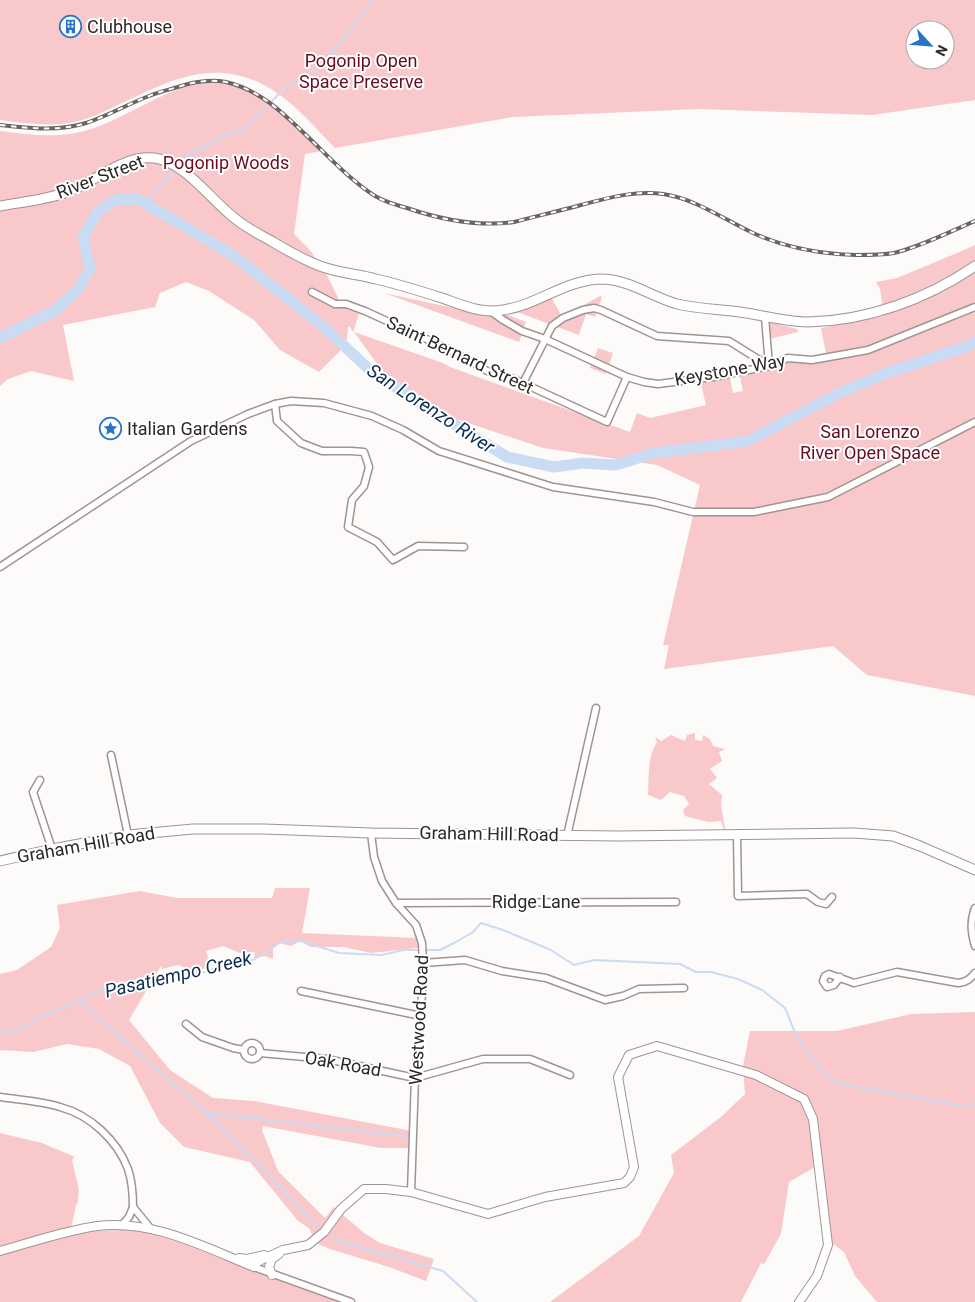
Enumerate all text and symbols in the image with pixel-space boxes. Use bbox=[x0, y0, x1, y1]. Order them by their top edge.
building icon: Clubhouse bbox=[59, 15, 83, 39]
place label: Clubhouse bbox=[87, 16, 172, 37]
north arrow bbox=[905, 20, 955, 70]
text: N bbox=[932, 43, 951, 59]
park label: Pogonip Open Space Preserve bbox=[299, 50, 423, 92]
street label: River Street bbox=[53, 150, 146, 203]
park label: Pogonip Woods bbox=[163, 152, 289, 173]
street label: Saint Bernard Street bbox=[383, 311, 537, 398]
street label: Keystone Way bbox=[673, 349, 787, 390]
water label: San Lorenzo River bbox=[363, 359, 499, 459]
place icon: Italian Gardens bbox=[99, 417, 123, 441]
place label: Italian Gardens bbox=[127, 418, 247, 439]
park label: San Lorenzo River Open Space bbox=[800, 421, 940, 463]
street label: Graham Hill Road bbox=[15, 822, 156, 867]
street label: Graham Hill Road bbox=[419, 822, 559, 845]
street label: Ridge Lane bbox=[492, 891, 580, 912]
water label: Pasatiempo Creek bbox=[102, 946, 254, 1003]
street label: Westwood Road bbox=[405, 954, 432, 1086]
street label: Oak Road bbox=[303, 1046, 383, 1081]

